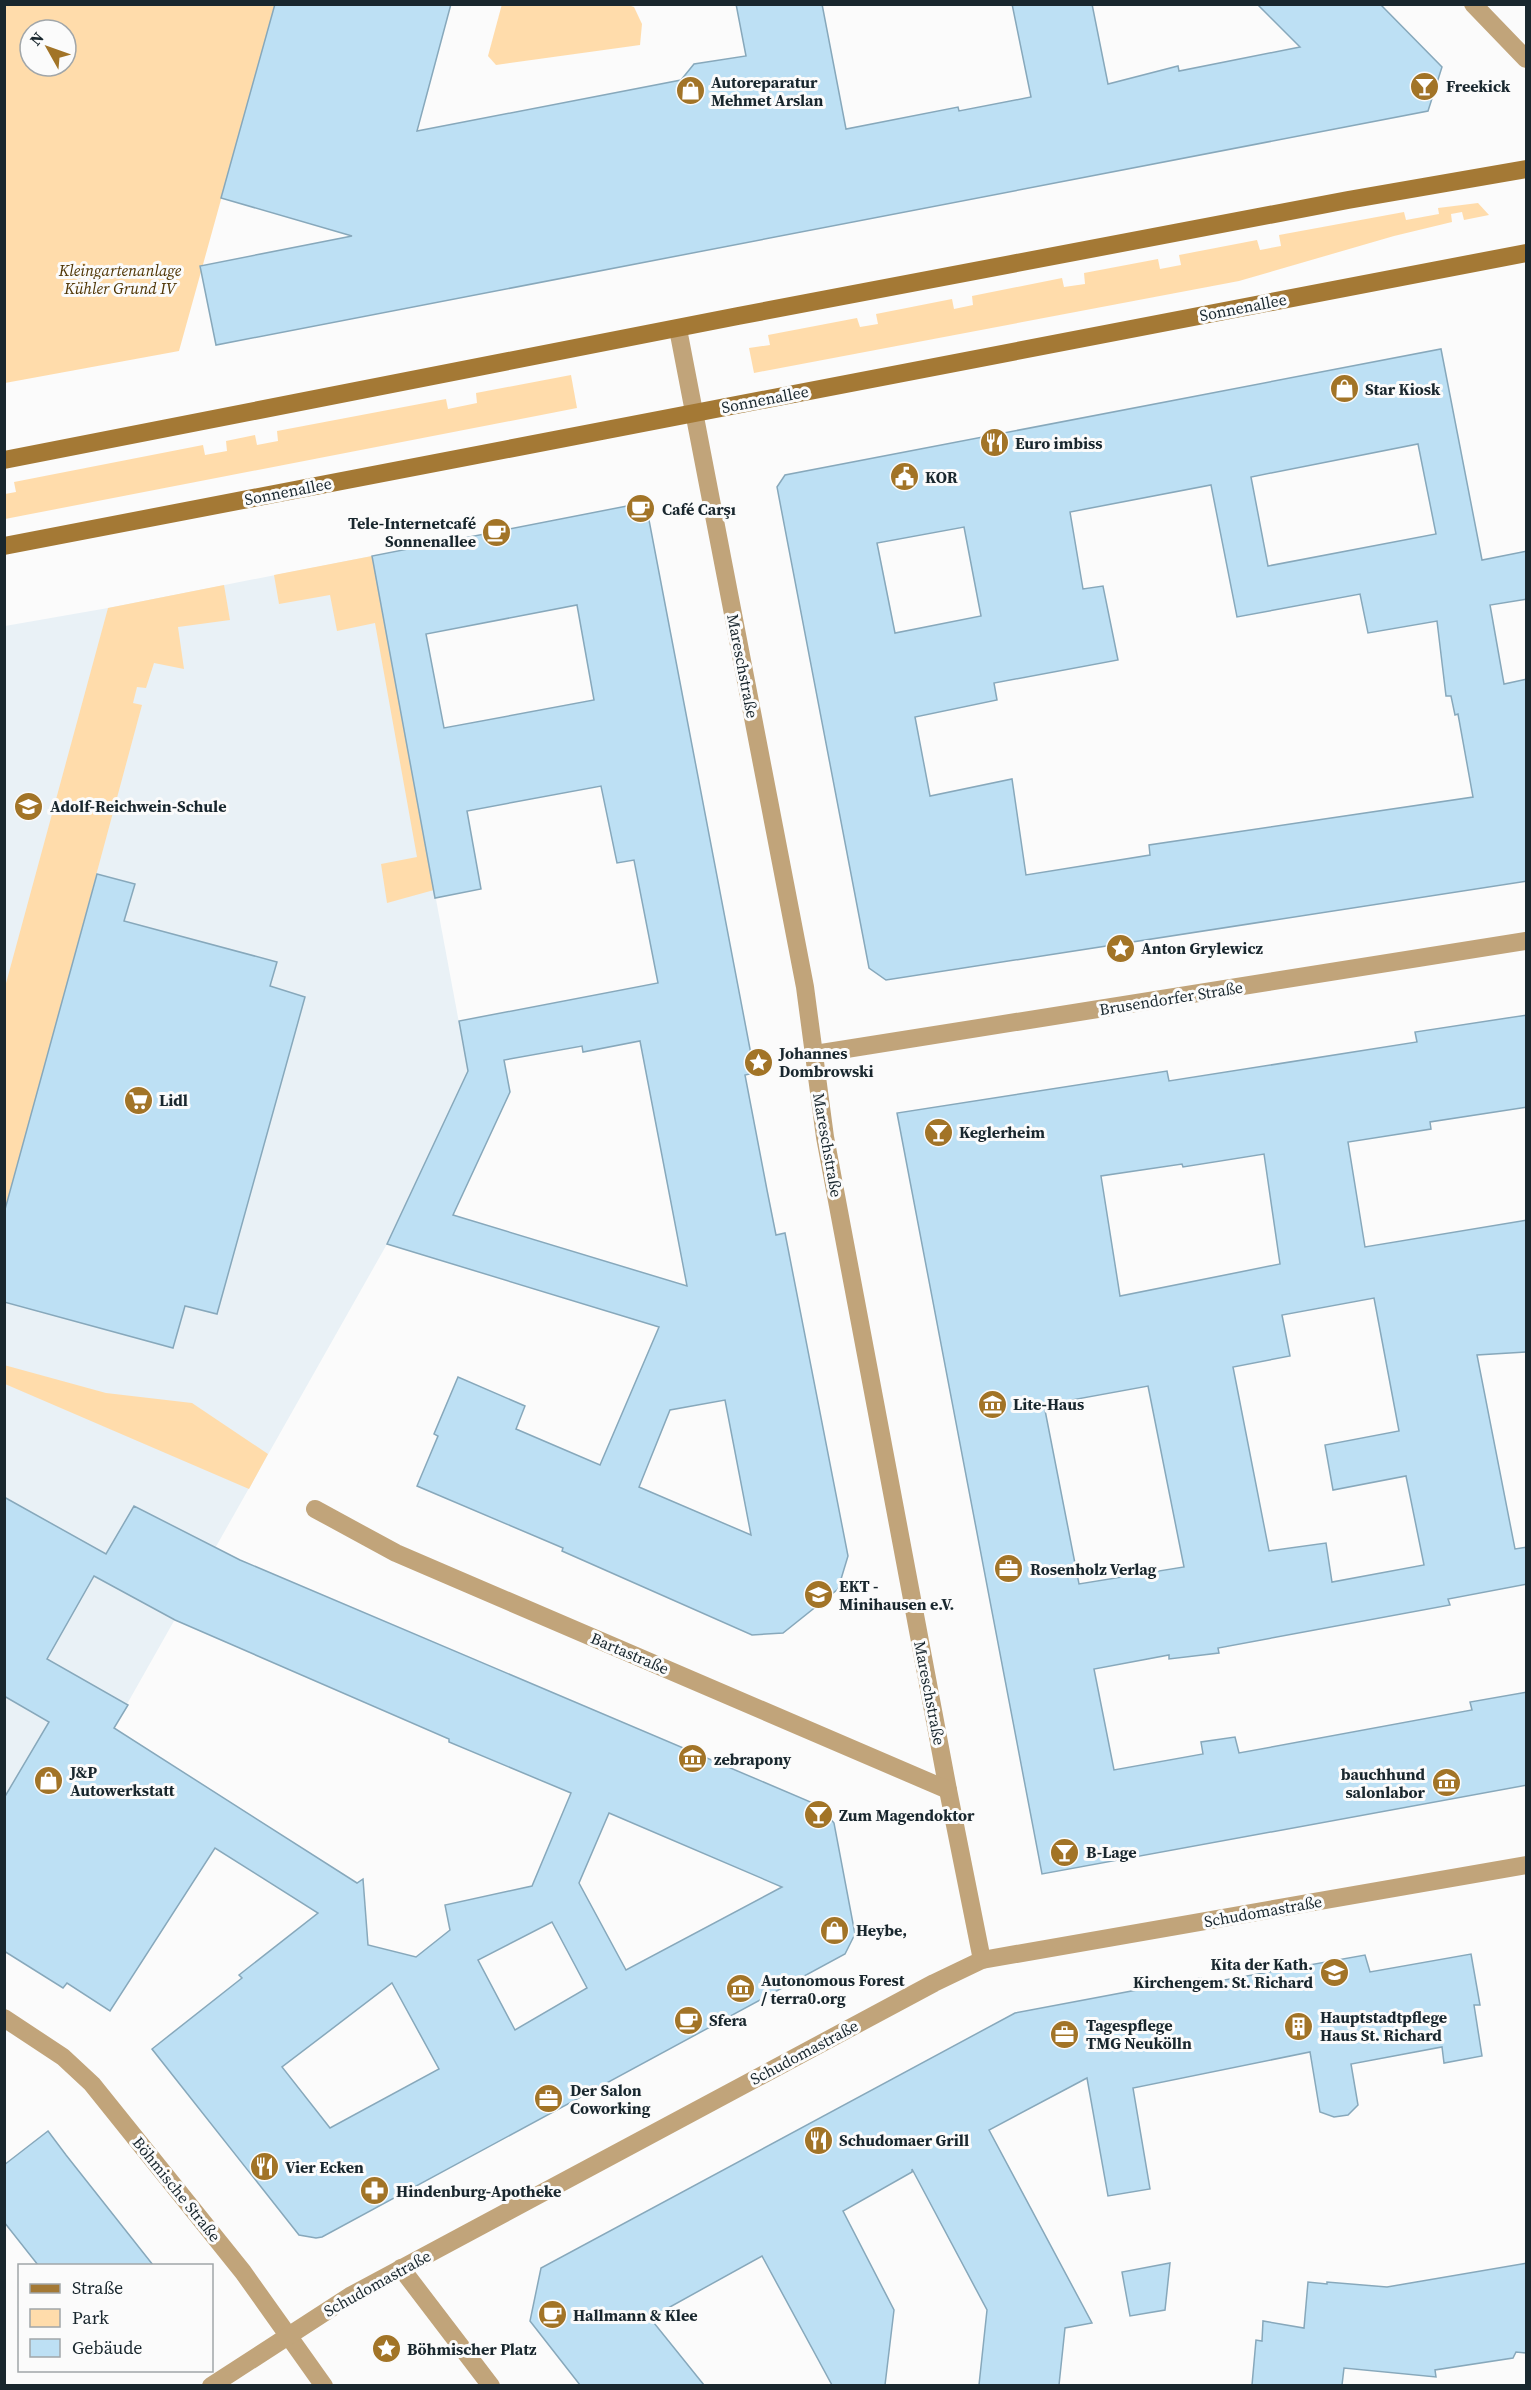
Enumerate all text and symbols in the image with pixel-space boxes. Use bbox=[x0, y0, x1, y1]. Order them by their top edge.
north arrow bbox=[18, 18, 78, 78]
text: N bbox=[24, 27, 49, 50]
bar icon: Freekick bbox=[1409, 70, 1441, 102]
place label: Autoreparatur Mehmet Arslan bbox=[711, 71, 823, 111]
shop icon: Autoreparatur Mehmet Arslan bbox=[674, 75, 706, 107]
place label: Freekick bbox=[1446, 75, 1511, 97]
park label: Kleingartenanlage Kühler Grund IV bbox=[58, 259, 182, 299]
street label: Sonnenallee bbox=[1198, 288, 1288, 326]
shop icon: Star Kiosk bbox=[1328, 373, 1360, 405]
place label: Star Kiosk bbox=[1365, 378, 1441, 400]
street label: Sonnenallee bbox=[720, 380, 810, 418]
restaurant icon: Euro imbiss bbox=[978, 427, 1010, 459]
place label: Euro imbiss bbox=[1015, 432, 1103, 454]
public building icon: KOR bbox=[888, 461, 920, 493]
place label: KOR bbox=[925, 466, 958, 488]
street label: Sonnenallee bbox=[243, 472, 333, 510]
cafe icon: Café Carşı bbox=[625, 493, 657, 525]
place label: Café Carşı bbox=[662, 498, 736, 520]
place label: Tele-Internetcafé Sonnenallee bbox=[348, 512, 476, 552]
cafe icon: Tele-Internetcafé Sonnenallee bbox=[481, 516, 513, 548]
street label: Mareschstraße bbox=[722, 612, 764, 720]
school or university icon: Adolf-Reichwein-Schule bbox=[13, 790, 45, 822]
place label: Adolf-Reichwein-Schule bbox=[50, 795, 227, 817]
place icon: Anton Grylewicz bbox=[1104, 932, 1136, 964]
place label: Anton Grylewicz bbox=[1141, 937, 1264, 959]
street label: Brusendorfer Straße bbox=[1098, 976, 1244, 1020]
place label: Johannes Dombrowski bbox=[778, 1042, 874, 1082]
place icon: Johannes Dombrowski bbox=[742, 1046, 774, 1078]
supermarket icon: Lidl bbox=[122, 1084, 154, 1116]
place label: Lidl bbox=[159, 1089, 188, 1111]
street label: Mareschstraße bbox=[808, 1091, 848, 1199]
bar icon: Keglerheim bbox=[922, 1116, 954, 1148]
place label: Keglerheim bbox=[959, 1121, 1045, 1143]
museum icon: Lite-Haus bbox=[976, 1388, 1008, 1420]
place label: Lite-Haus bbox=[1013, 1393, 1084, 1415]
office icon: Rosenholz Verlag bbox=[993, 1553, 1025, 1585]
place label: Rosenholz Verlag bbox=[1030, 1558, 1157, 1580]
place label: EKT - Minihausen e.V. bbox=[839, 1575, 954, 1615]
school or university icon: EKT - Minihausen e.V. bbox=[802, 1579, 834, 1611]
street label: Bartastraße bbox=[587, 1627, 673, 1679]
street label: Mareschstraße bbox=[909, 1639, 951, 1747]
museum icon: zebrapony bbox=[677, 1743, 709, 1775]
place label: zebrapony bbox=[714, 1748, 792, 1770]
place label: J&P Autowerkstatt bbox=[69, 1761, 175, 1801]
place label: bauchhund salonlabor bbox=[1341, 1763, 1426, 1803]
shop icon: J&P Autowerkstatt bbox=[33, 1765, 65, 1797]
museum icon: bauchhund salonlabor bbox=[1430, 1767, 1462, 1799]
bar icon: Zum Magendoktor bbox=[802, 1799, 834, 1831]
place label: Zum Magendoktor bbox=[839, 1804, 975, 1826]
bar icon: B-Lage bbox=[1049, 1836, 1081, 1868]
place label: B-Lage bbox=[1086, 1841, 1137, 1863]
street label: Schudomastraße bbox=[1202, 1890, 1324, 1932]
shop icon: Heybe, bbox=[819, 1914, 851, 1946]
place label: Heybe, bbox=[856, 1919, 907, 1941]
place label: Kita der Kath. Kirchengem. St. Richard bbox=[1133, 1953, 1313, 1993]
school or university icon: Kita der Kath. Kirchengem. St. Richard bbox=[1318, 1957, 1350, 1989]
place label: Autonomous Forest / terra0.org bbox=[761, 1969, 905, 2009]
museum icon: Autonomous Forest / terra0.org bbox=[724, 1973, 756, 2005]
cafe icon: Sfera bbox=[672, 2004, 704, 2036]
place label: Hauptstadtpflege Haus St. Richard bbox=[1320, 2006, 1447, 2046]
place label: Sfera bbox=[709, 2009, 748, 2031]
building icon: Hauptstadtpflege Haus St. Richard bbox=[1283, 2010, 1315, 2042]
street label: Schudomastraße bbox=[746, 2014, 862, 2090]
place label: Tagespflege TMG Neukölln bbox=[1086, 2014, 1192, 2054]
office icon: Tagespflege TMG Neukölln bbox=[1049, 2018, 1081, 2050]
place label: Der Salon Coworking bbox=[570, 2079, 651, 2119]
office icon: Der Salon Coworking bbox=[533, 2083, 565, 2115]
restaurant icon: Schudomaer Grill bbox=[802, 2124, 834, 2156]
place label: Schudomaer Grill bbox=[839, 2129, 969, 2151]
street label: Böhmische Straße bbox=[128, 2132, 226, 2246]
restaurant icon: Vier Ecken bbox=[248, 2151, 280, 2183]
place label: Vier Ecken bbox=[285, 2156, 364, 2178]
pharmacy icon: Hindenburg-Apotheke bbox=[359, 2175, 391, 2207]
place label: Hindenburg-Apotheke bbox=[396, 2180, 561, 2202]
street label: Schudomastraße bbox=[319, 2244, 435, 2322]
legend bbox=[18, 2264, 213, 2372]
text: Straße bbox=[72, 2275, 123, 2300]
cafe icon: Hallmann & Klee bbox=[536, 2299, 568, 2331]
place label: Hallmann & Klee bbox=[573, 2304, 698, 2326]
text: Park bbox=[72, 2305, 109, 2330]
place icon: Böhmischer Platz bbox=[370, 2333, 402, 2365]
text: Gebäude bbox=[72, 2335, 143, 2360]
place label: Böhmischer Platz bbox=[407, 2338, 537, 2360]

